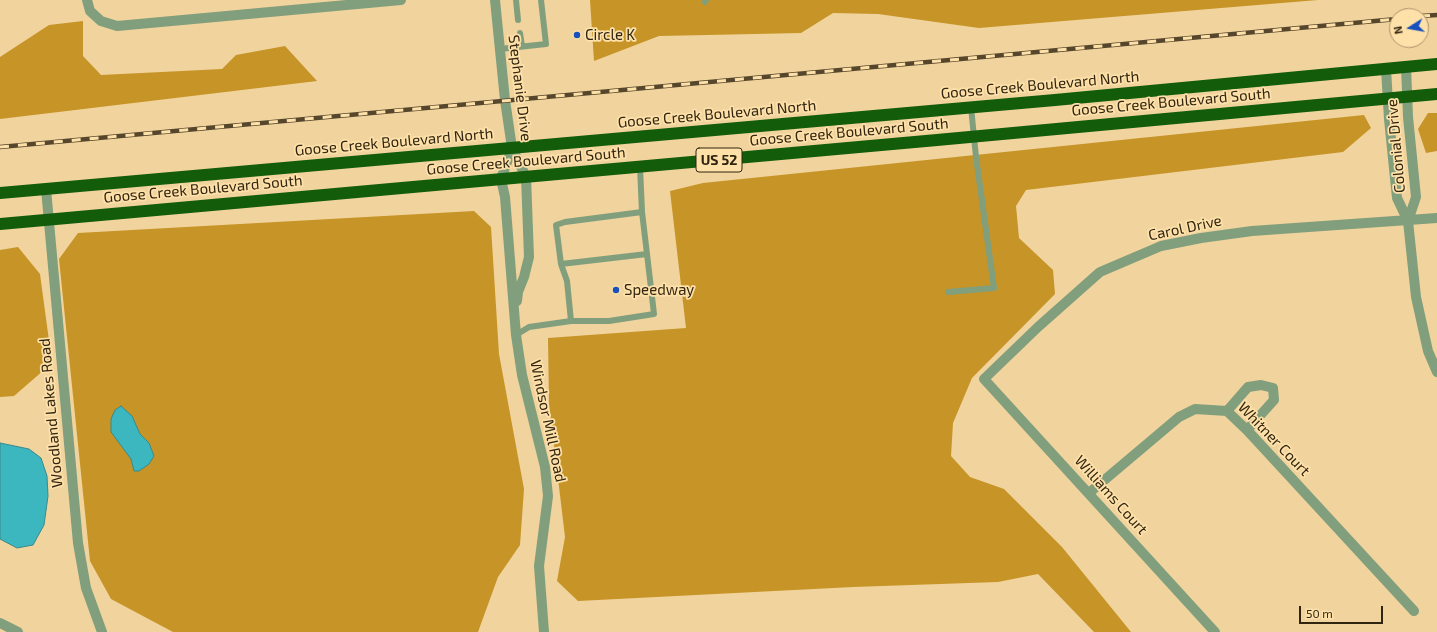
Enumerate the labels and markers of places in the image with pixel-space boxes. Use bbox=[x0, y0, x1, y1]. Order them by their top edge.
place label: Circle K bbox=[585, 26, 635, 44]
marker: Circle K bbox=[572, 30, 582, 40]
place label: Speedway bbox=[624, 281, 694, 299]
marker: Speedway bbox=[611, 285, 621, 295]

